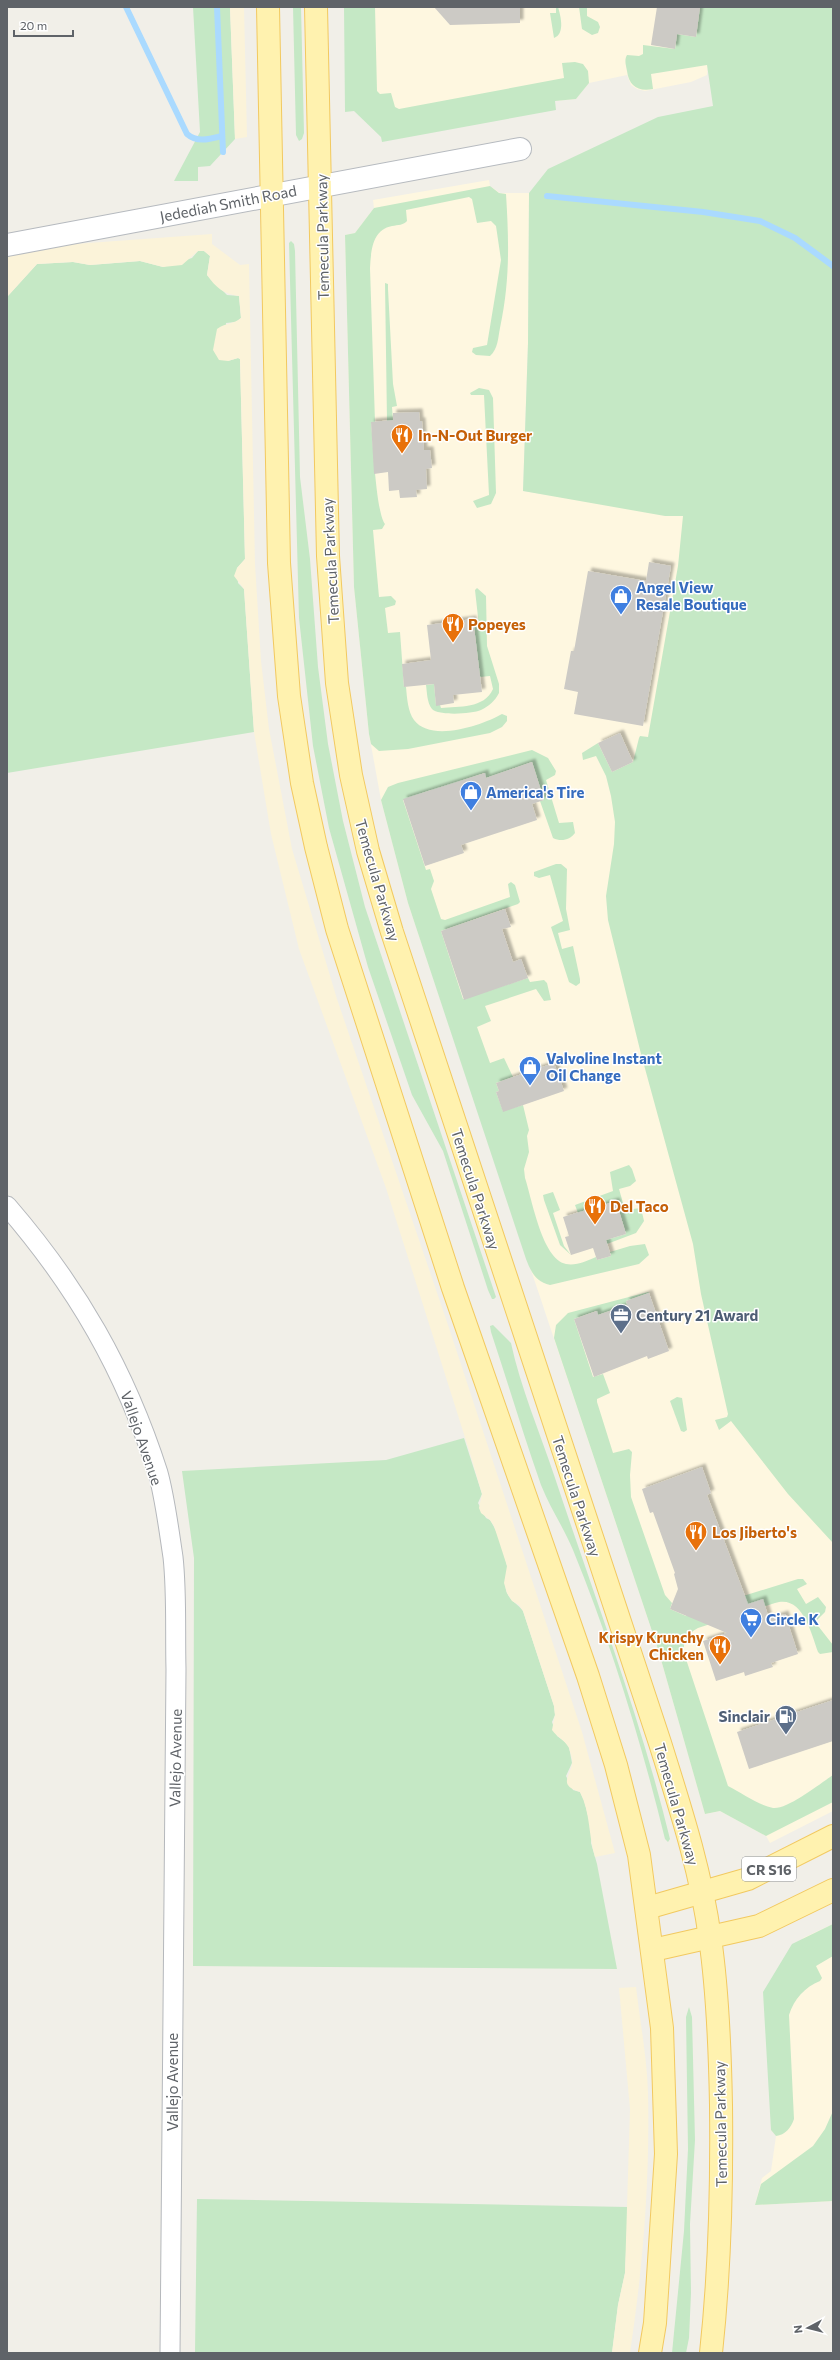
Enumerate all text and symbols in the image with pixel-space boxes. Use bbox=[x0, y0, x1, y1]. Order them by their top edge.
scale bar bbox=[14, 12, 73, 38]
text: 20 m bbox=[20, 18, 47, 32]
street label: Temecula Parkway bbox=[312, 173, 332, 300]
street label: Jedediah Smith Road bbox=[158, 181, 298, 225]
restaurant icon: In-N-Out Burger bbox=[389, 422, 415, 455]
place label: In-N-Out Burger bbox=[418, 426, 532, 444]
street label: Temecula Parkway bbox=[318, 497, 342, 625]
place label: Angel View Resale Boutique bbox=[636, 578, 747, 613]
shop icon: Angel View Resale Boutique bbox=[608, 583, 634, 616]
restaurant icon: Popeyes bbox=[440, 611, 466, 644]
place label: Popeyes bbox=[468, 615, 526, 633]
shop icon: America's Tire bbox=[458, 779, 484, 812]
place label: America's Tire bbox=[486, 783, 584, 801]
street label: Temecula Parkway bbox=[352, 817, 404, 943]
place label: Valvoline Instant Oil Change bbox=[546, 1049, 662, 1084]
shop icon: Valvoline Instant Oil Change bbox=[517, 1054, 543, 1087]
street label: Temecula Parkway bbox=[448, 1126, 504, 1252]
restaurant icon: Del Taco bbox=[582, 1193, 608, 1226]
place label: Del Taco bbox=[610, 1197, 669, 1215]
office icon: Century 21 Award bbox=[608, 1302, 634, 1335]
place label: Century 21 Award bbox=[636, 1306, 758, 1324]
street label: Vallejo Avenue bbox=[117, 1388, 167, 1488]
street label: Temecula Parkway bbox=[549, 1433, 605, 1559]
restaurant icon: Los Jiberto's bbox=[683, 1519, 709, 1552]
place label: Los Jiberto's bbox=[712, 1523, 797, 1541]
supermarket icon: Circle K bbox=[738, 1606, 764, 1639]
place label: Circle K bbox=[766, 1610, 820, 1628]
place label: Krispy Krunchy Chicken bbox=[599, 1628, 705, 1663]
restaurant icon: Krispy Krunchy Chicken bbox=[707, 1633, 733, 1666]
fuel station icon: Sinclair bbox=[773, 1703, 799, 1736]
place label: Sinclair bbox=[719, 1707, 770, 1725]
street label: Vallejo Avenue bbox=[165, 1708, 185, 1807]
street label: Temecula Parkway bbox=[651, 1741, 703, 1867]
road number: CR S16 bbox=[742, 1857, 796, 1881]
street label: Vallejo Avenue bbox=[163, 2033, 181, 2131]
street label: Temecula Parkway bbox=[710, 2060, 730, 2187]
north arrow bbox=[788, 2308, 828, 2348]
text: N bbox=[791, 2324, 805, 2334]

